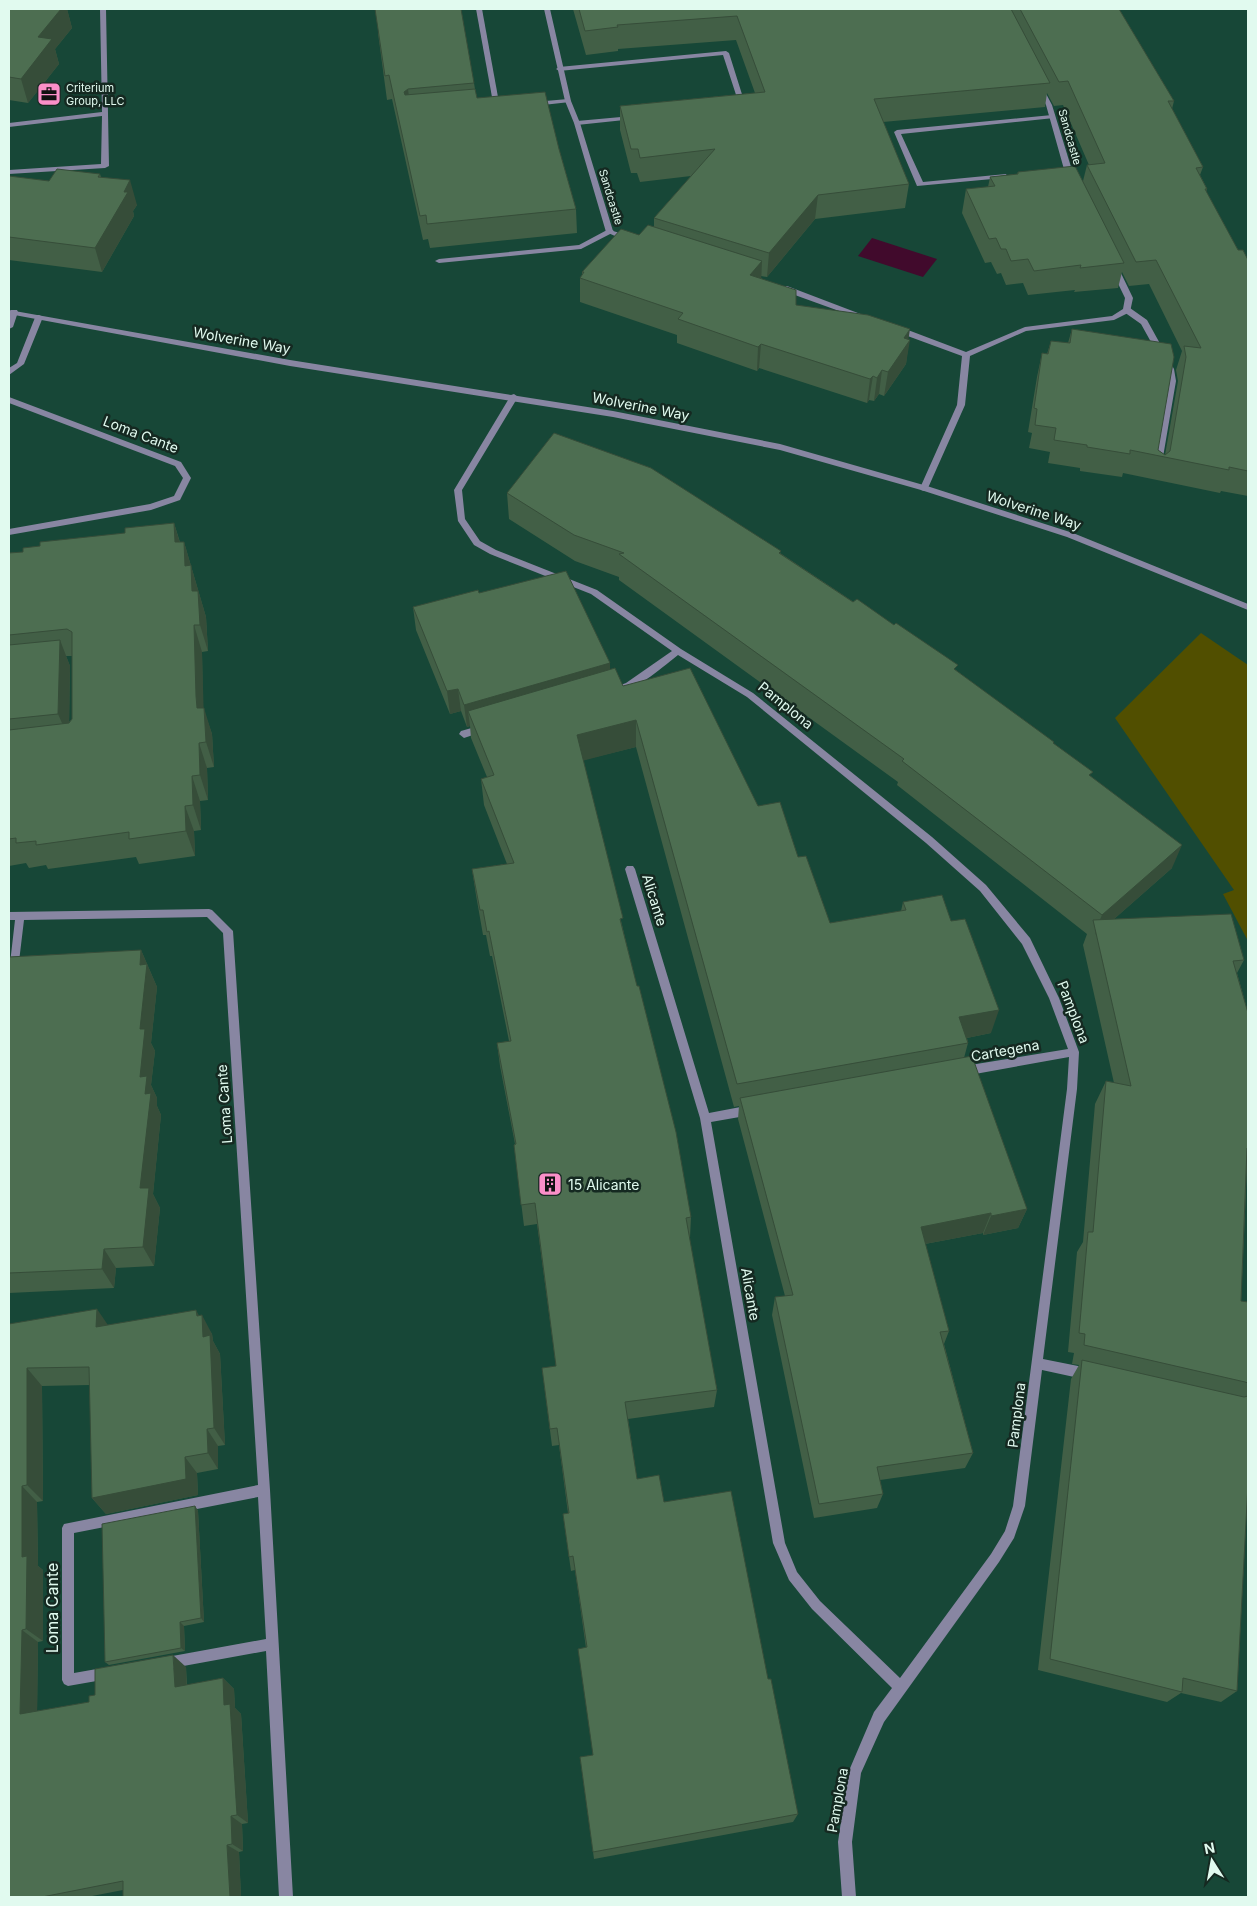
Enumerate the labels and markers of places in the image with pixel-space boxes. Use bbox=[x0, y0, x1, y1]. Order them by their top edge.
office icon: Criterium Group, LLC bbox=[36, 81, 62, 107]
place label: Criterium Group, LLC bbox=[66, 81, 124, 108]
building icon: 15 Alicante bbox=[537, 1171, 563, 1197]
place label: 15 Alicante bbox=[568, 1176, 639, 1193]

